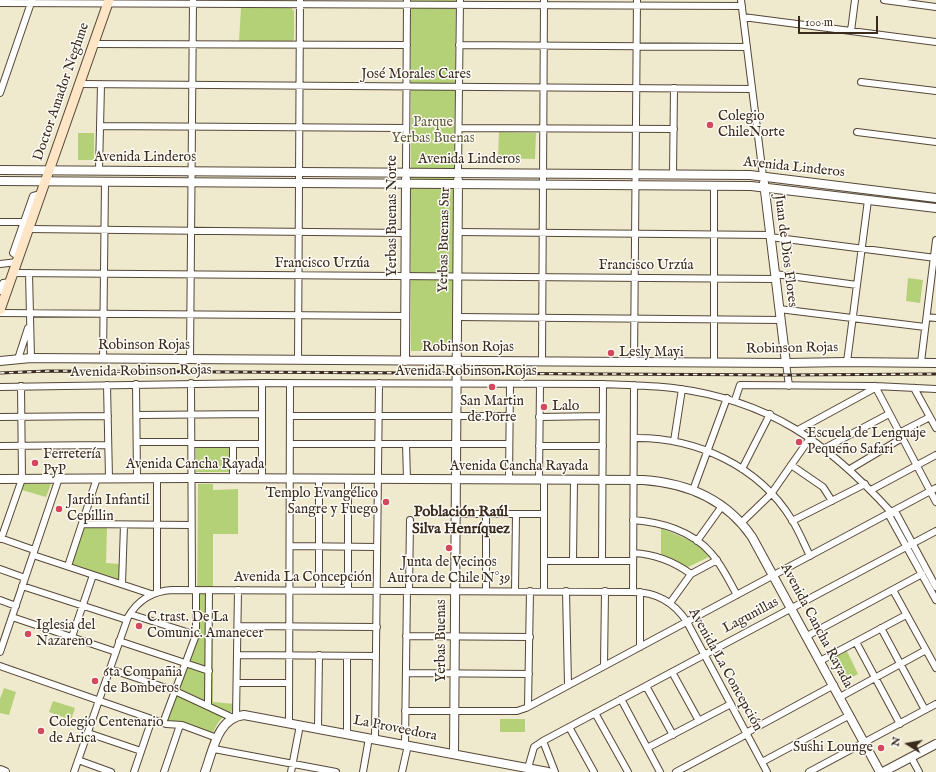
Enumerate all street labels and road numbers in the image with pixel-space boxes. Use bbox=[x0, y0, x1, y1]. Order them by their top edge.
street label: Doctor Amador Neghme bbox=[30, 21, 94, 163]
street label: José Morales Cares bbox=[361, 67, 471, 83]
street label: Avenida Linderos bbox=[94, 150, 196, 166]
street label: Avenida Linderos bbox=[418, 152, 520, 168]
street label: Avenida Linderos bbox=[742, 154, 846, 182]
street label: Yerbas Buenas Norte bbox=[385, 155, 401, 277]
street label: Yerbas Buenas Sur bbox=[436, 187, 454, 293]
street label: Juan de Dios Flores bbox=[770, 194, 800, 308]
street label: Francisco Urzúa bbox=[274, 256, 370, 272]
street label: Francisco Urzúa bbox=[598, 258, 694, 274]
street label: Robinson Rojas bbox=[98, 338, 190, 354]
street label: Robinson Rojas bbox=[422, 340, 514, 356]
street label: Robinson Rojas bbox=[746, 340, 838, 358]
street label: Avenida Robinson Rojas bbox=[70, 362, 212, 382]
street label: Avenida Robinson Rojas bbox=[395, 364, 537, 380]
street label: Avenida Cancha Rayada bbox=[126, 457, 264, 473]
street label: Avenida Cancha Rayada bbox=[450, 459, 588, 475]
street label: Avenida Cancha Rayada bbox=[776, 561, 856, 691]
street label: Avenida La Concepción bbox=[234, 570, 372, 586]
street label: Lagunillas bbox=[720, 594, 782, 638]
street label: Yerbas Buenas bbox=[434, 599, 450, 683]
street label: Avenida La Concepción bbox=[684, 606, 766, 734]
street label: La Proveedora bbox=[352, 713, 438, 745]

